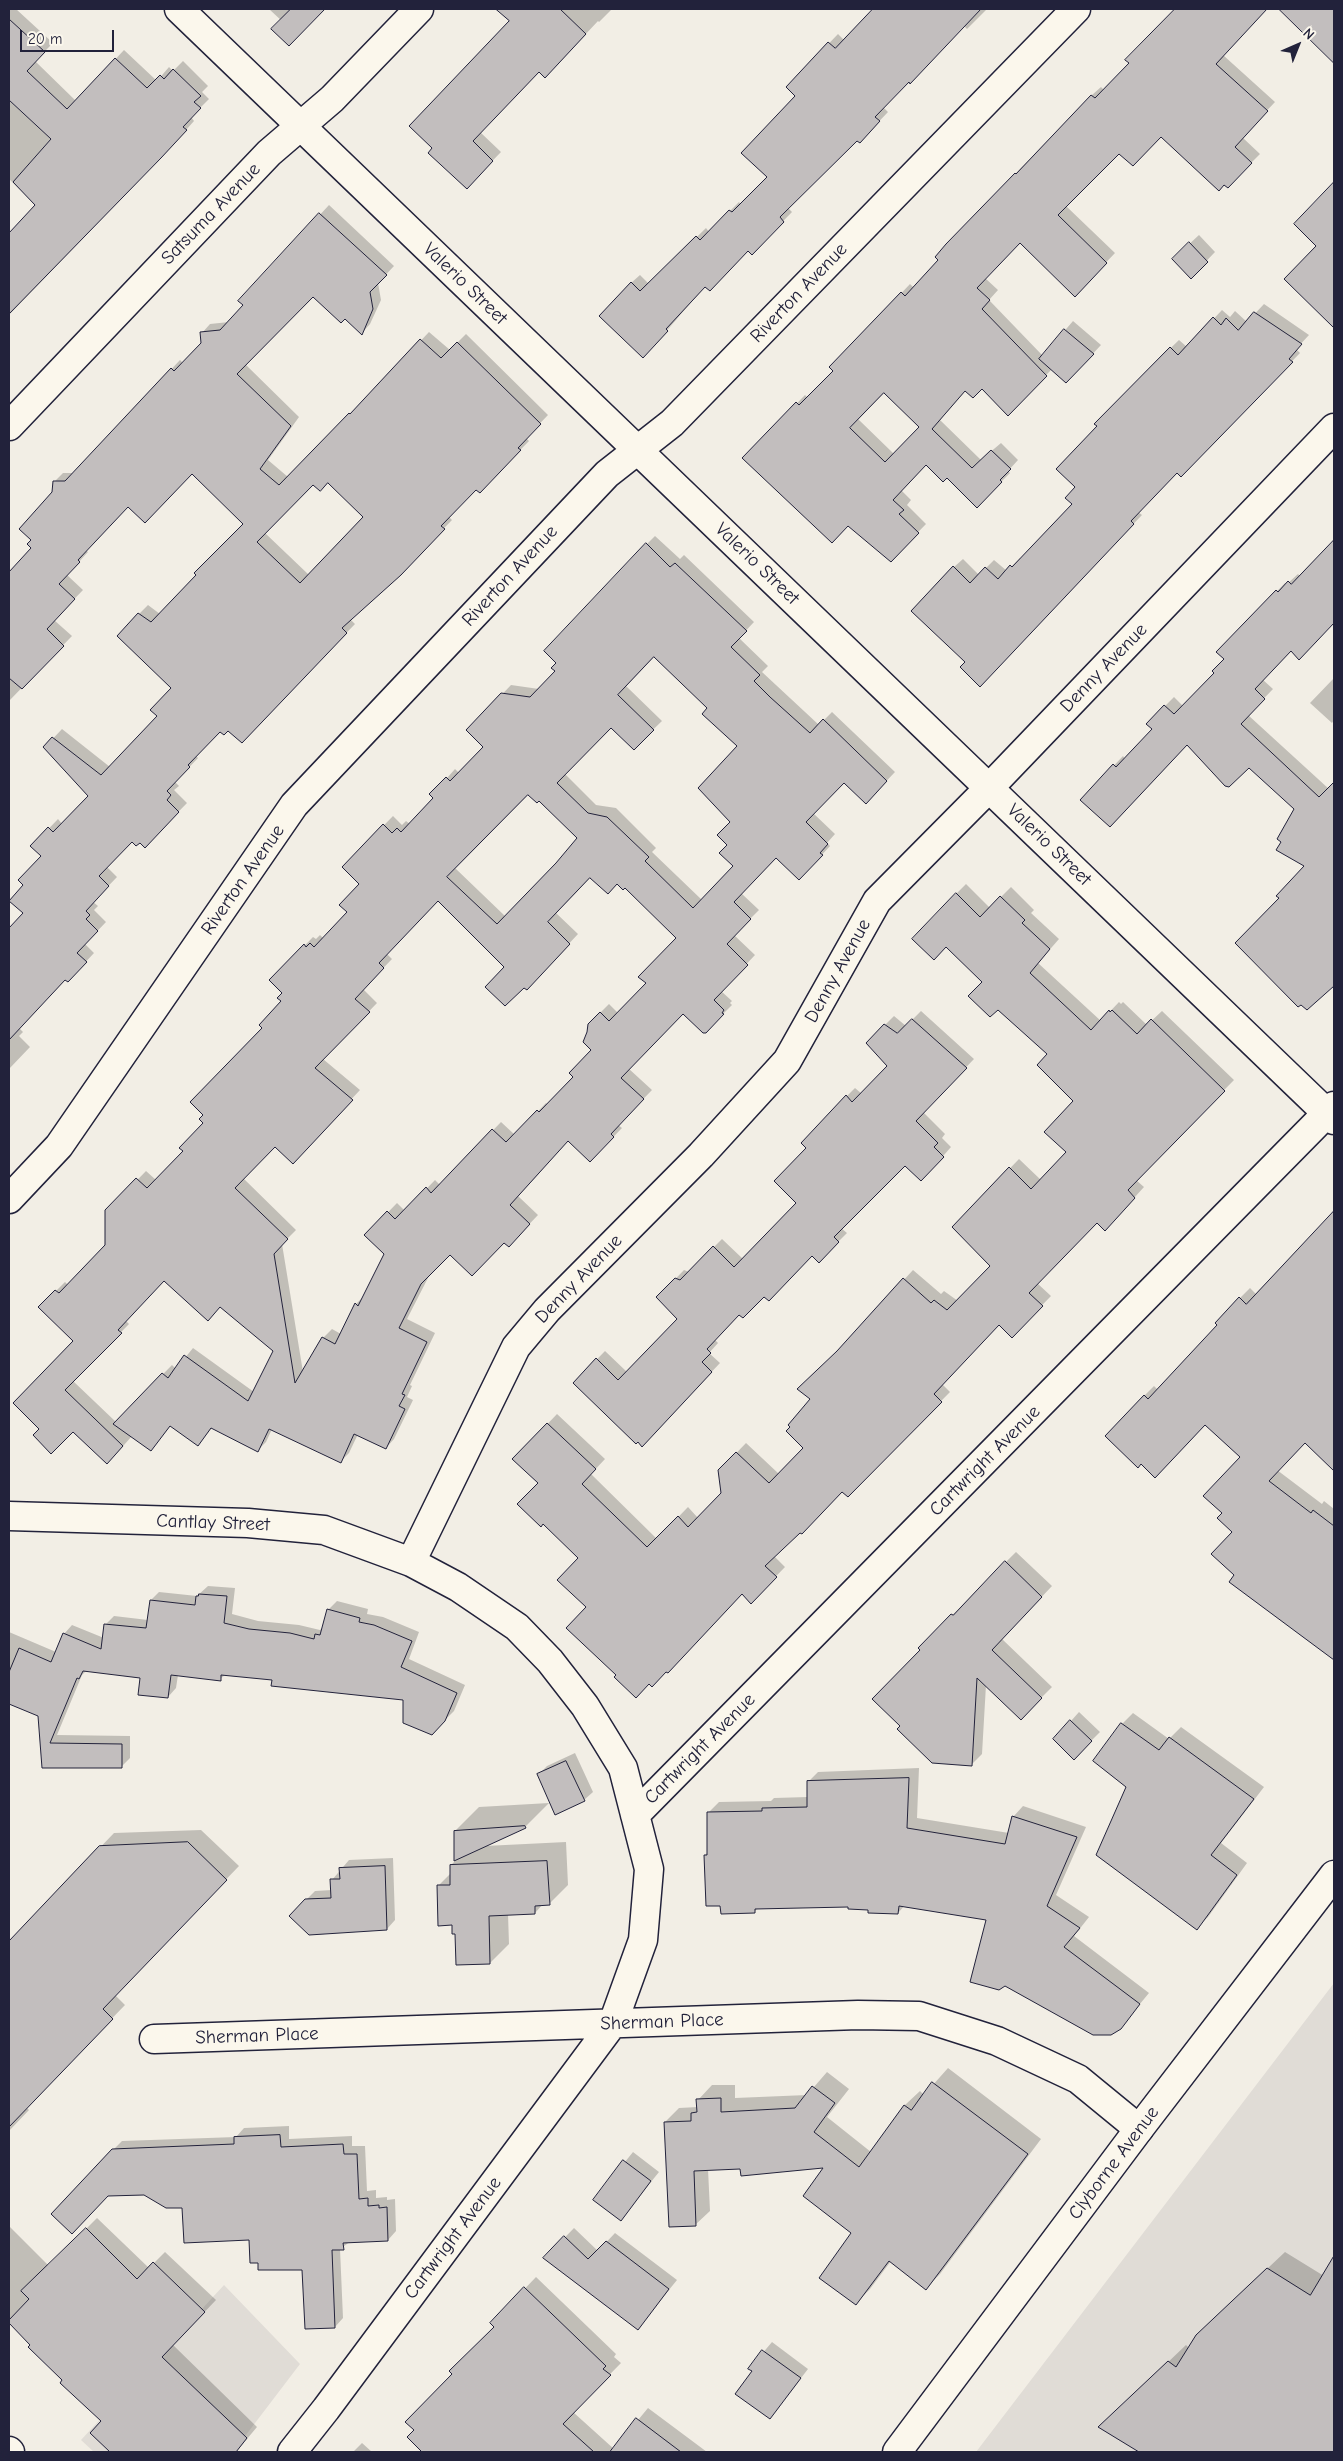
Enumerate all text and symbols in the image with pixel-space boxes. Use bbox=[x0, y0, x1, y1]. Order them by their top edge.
scale bar bbox=[22, 20, 116, 52]
north arrow bbox=[1273, 20, 1323, 70]
text: N bbox=[1300, 25, 1318, 43]
text: 20 m bbox=[28, 30, 62, 48]
street label: Satsuma Avenue bbox=[157, 158, 265, 270]
street label: Valerio Street bbox=[418, 238, 512, 330]
street label: Riverton Avenue bbox=[746, 238, 852, 348]
street label: Valerio Street bbox=[710, 518, 804, 610]
street label: Riverton Avenue bbox=[457, 521, 563, 631]
street label: Denny Avenue bbox=[1056, 619, 1152, 717]
street label: Valerio Street bbox=[1002, 799, 1096, 891]
street label: Riverton Avenue bbox=[196, 820, 290, 940]
street label: Denny Avenue bbox=[800, 915, 876, 1027]
street label: Denny Avenue bbox=[531, 1230, 627, 1328]
street label: Cartwright Avenue bbox=[925, 1401, 1045, 1521]
street label: Cantlay Street bbox=[156, 1510, 270, 1536]
street label: Cartwright Avenue bbox=[640, 1689, 760, 1809]
street label: Sherman Place bbox=[600, 2008, 724, 2036]
street label: Sherman Place bbox=[195, 2022, 319, 2050]
street label: Clyborne Avenue bbox=[1064, 2102, 1164, 2224]
street label: Cartwright Avenue bbox=[399, 2172, 507, 2304]

